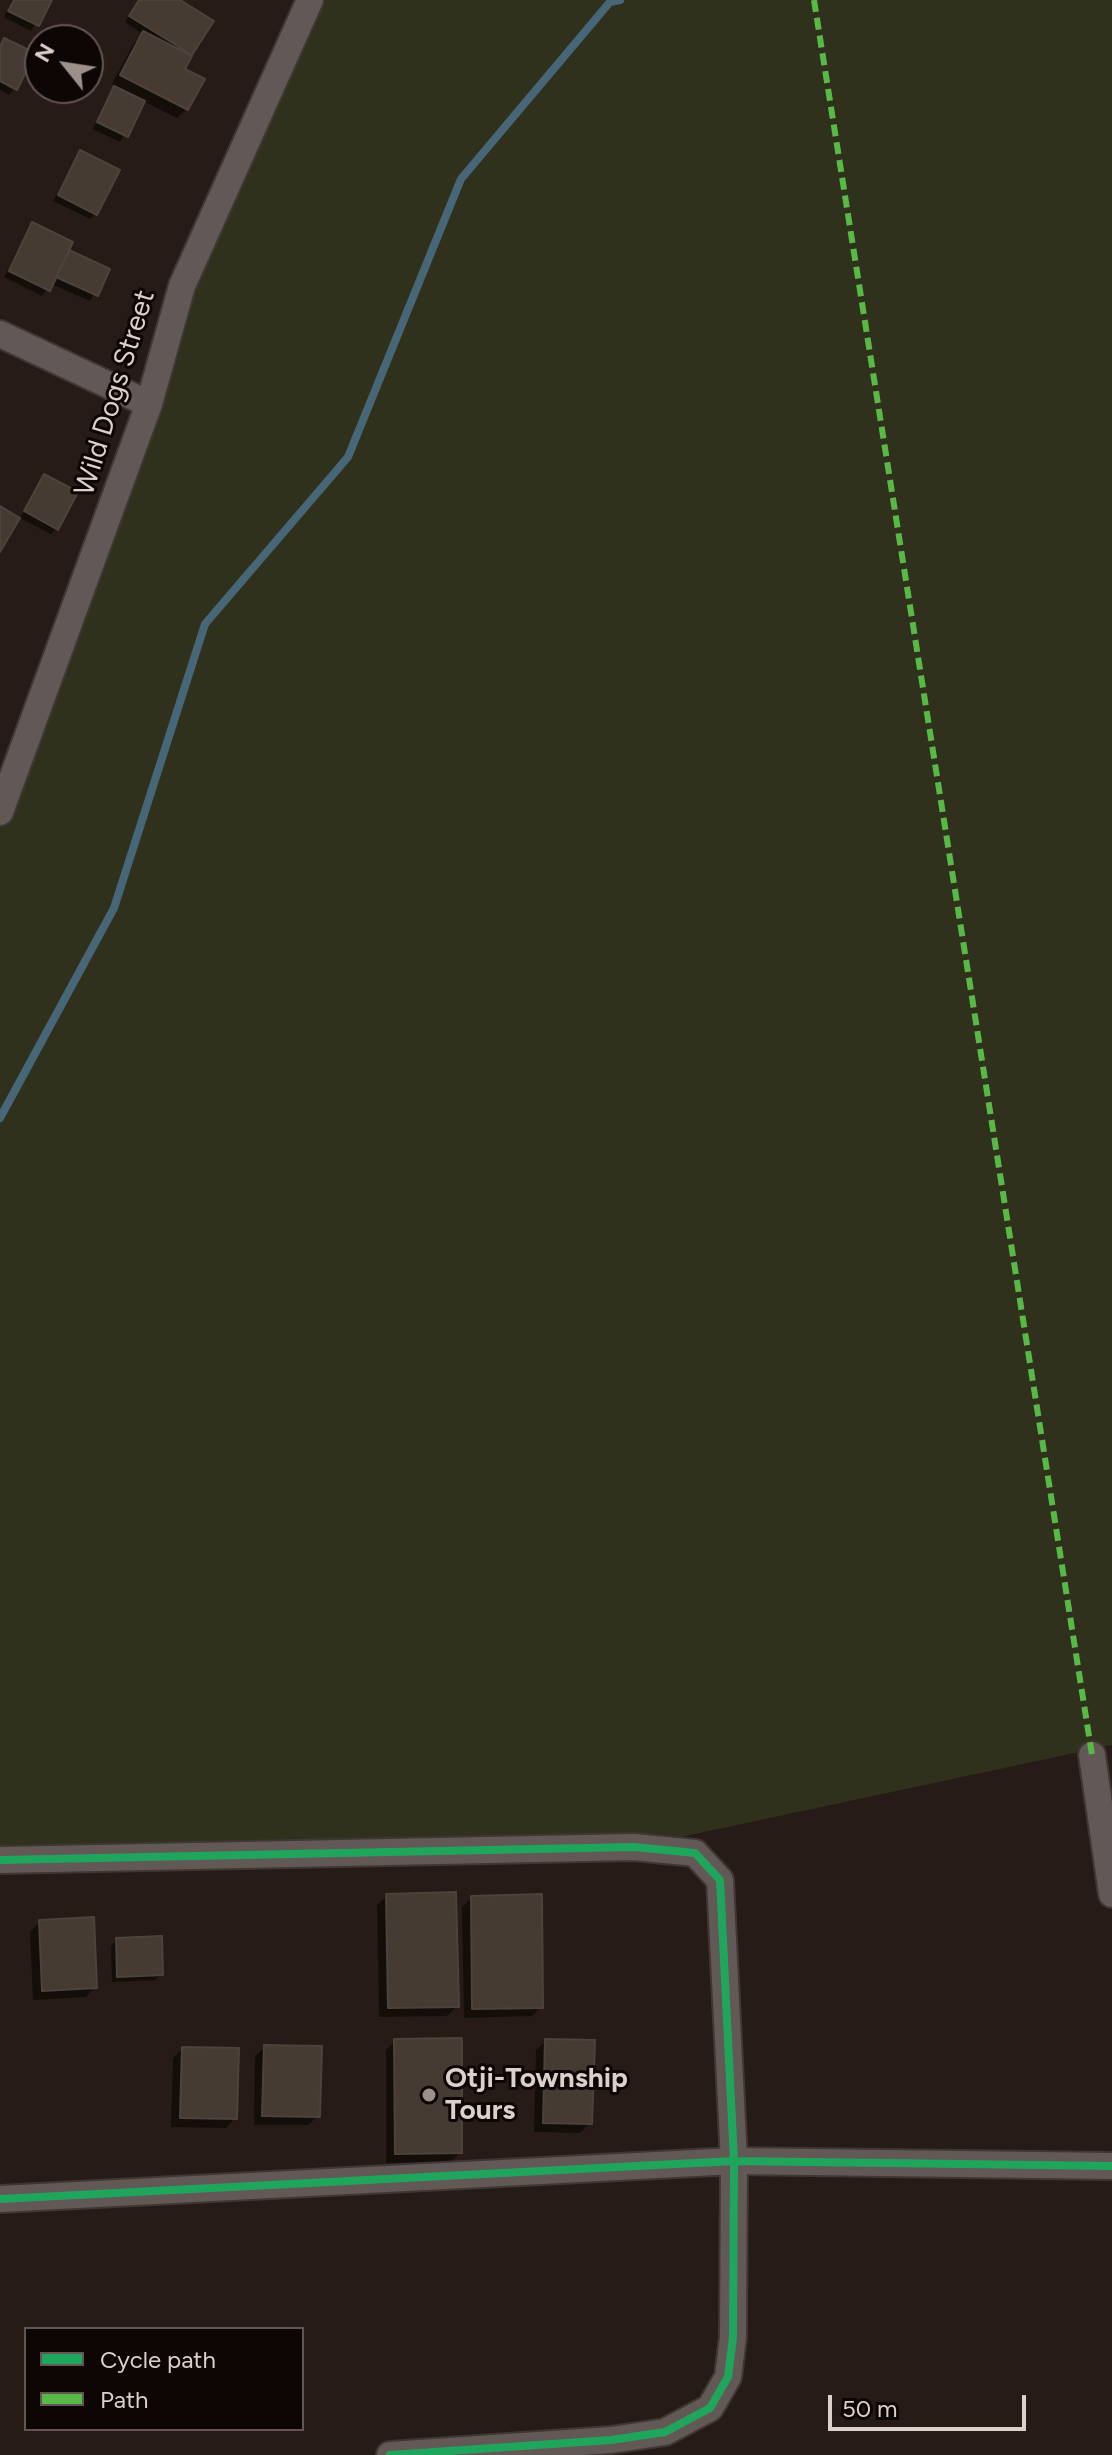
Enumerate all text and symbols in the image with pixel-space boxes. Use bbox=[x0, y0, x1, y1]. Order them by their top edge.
north arrow bbox=[24, 24, 104, 104]
text: N bbox=[29, 39, 60, 67]
street label: Wild Dogs Street bbox=[68, 286, 162, 500]
place label: Otji-Township Tours bbox=[445, 2062, 628, 2128]
marker: Otji-Township Tours bbox=[420, 2086, 438, 2104]
legend bbox=[24, 2327, 304, 2431]
text: Cycle path bbox=[100, 2345, 216, 2374]
scale bar bbox=[832, 2379, 1030, 2429]
text: Path bbox=[100, 2385, 148, 2414]
text: 50 m bbox=[842, 2394, 898, 2423]

